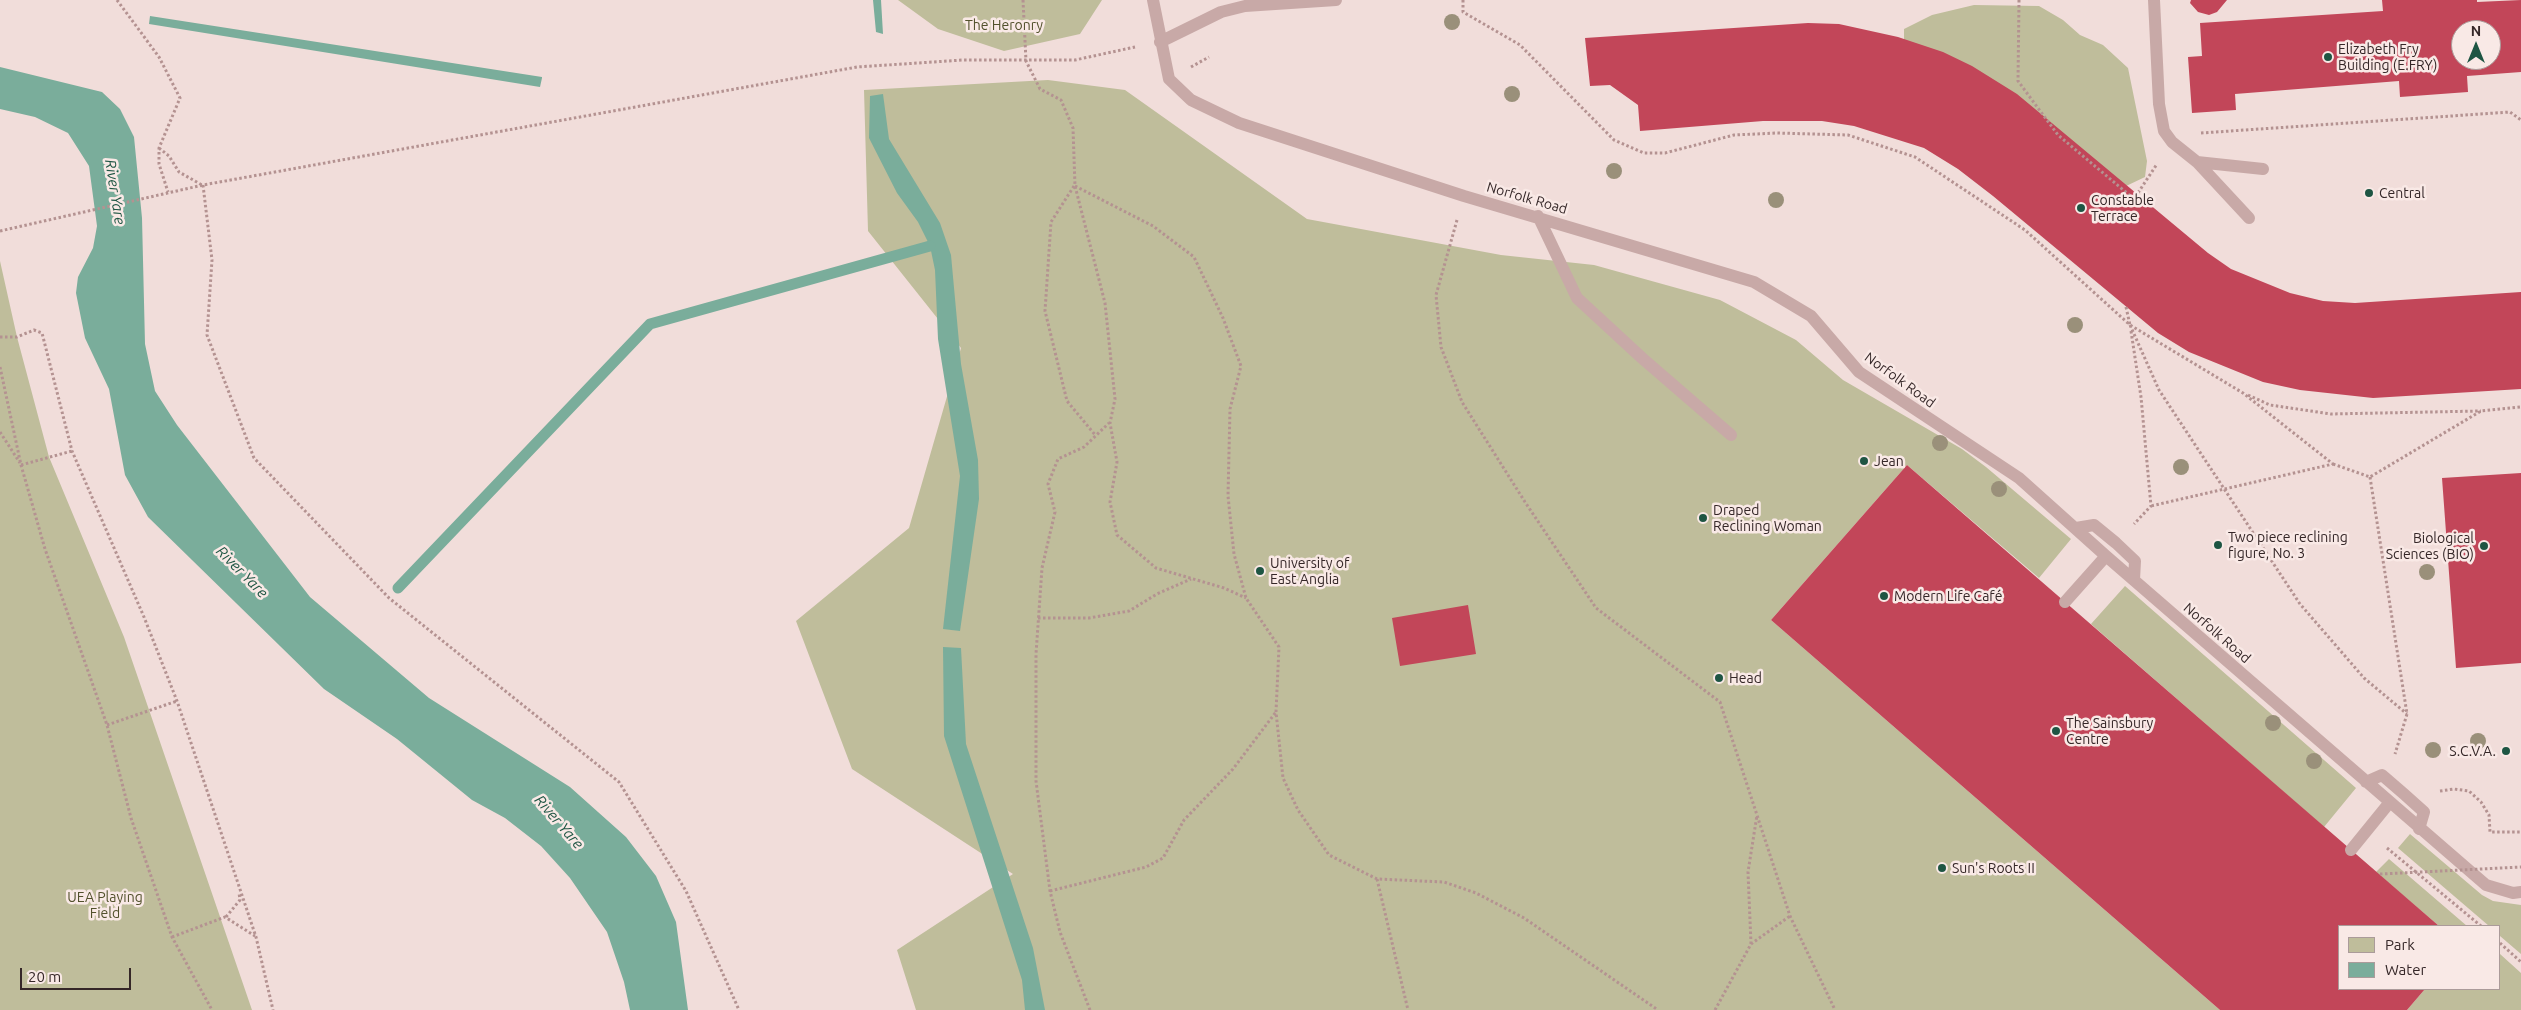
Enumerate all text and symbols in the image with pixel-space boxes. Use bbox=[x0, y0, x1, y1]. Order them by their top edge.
park label: The Heronry bbox=[965, 17, 1043, 33]
north arrow bbox=[2451, 20, 2501, 70]
text: N bbox=[2471, 23, 2481, 39]
place label: Elizabeth Fry Building (E.FRY) bbox=[2338, 41, 2437, 74]
marker: Elizabeth Fry Building (E.FRY) bbox=[2322, 51, 2334, 63]
water label: River Yare bbox=[101, 158, 129, 226]
street label: Norfolk Road bbox=[1485, 178, 1569, 218]
place label: Central bbox=[2379, 185, 2425, 201]
marker: Central bbox=[2363, 187, 2375, 199]
place label: Constable Terrace bbox=[2091, 192, 2154, 224]
marker: Constable Terrace bbox=[2075, 202, 2087, 214]
street label: Norfolk Road bbox=[1861, 349, 1939, 411]
place label: Jean bbox=[1874, 453, 1904, 469]
marker: Jean bbox=[1858, 455, 1870, 467]
place label: Draped Reclining Woman bbox=[1713, 502, 1822, 534]
marker: Draped Reclining Woman bbox=[1697, 512, 1709, 524]
place label: Two piece reclining figure, No. 3 bbox=[2228, 529, 2348, 562]
place label: Biological Sciences (BIO) bbox=[2386, 530, 2474, 562]
marker: Two piece reclining figure, No. 3 bbox=[2212, 539, 2224, 551]
marker: Biological Sciences (BIO) bbox=[2478, 540, 2490, 552]
water label: River Yare bbox=[212, 542, 272, 602]
place label: University of East Anglia bbox=[1270, 555, 1349, 588]
marker: University of East Anglia bbox=[1254, 565, 1266, 577]
place label: Modern Life Café bbox=[1894, 588, 2002, 604]
marker: Modern Life Café bbox=[1878, 590, 1890, 602]
street label: Norfolk Road bbox=[2180, 599, 2254, 667]
place label: Head bbox=[1729, 670, 1762, 686]
marker: Head bbox=[1713, 672, 1725, 684]
place label: The Sainsbury Centre bbox=[2066, 715, 2153, 748]
marker: The Sainsbury Centre bbox=[2050, 725, 2062, 737]
place label: S.C.V.A. bbox=[2449, 743, 2496, 759]
marker: S.C.V.A. bbox=[2500, 745, 2512, 757]
water label: River Yare bbox=[531, 791, 587, 853]
place label: Sun's Roots II bbox=[1952, 860, 2035, 876]
marker: Sun's Roots II bbox=[1936, 862, 1948, 874]
park label: UEA Playing Field bbox=[67, 889, 143, 922]
legend bbox=[2338, 925, 2501, 990]
text: Park bbox=[2385, 936, 2415, 953]
scale bar bbox=[22, 958, 134, 990]
text: Water bbox=[2385, 961, 2426, 978]
text: 20 m bbox=[28, 968, 61, 985]

